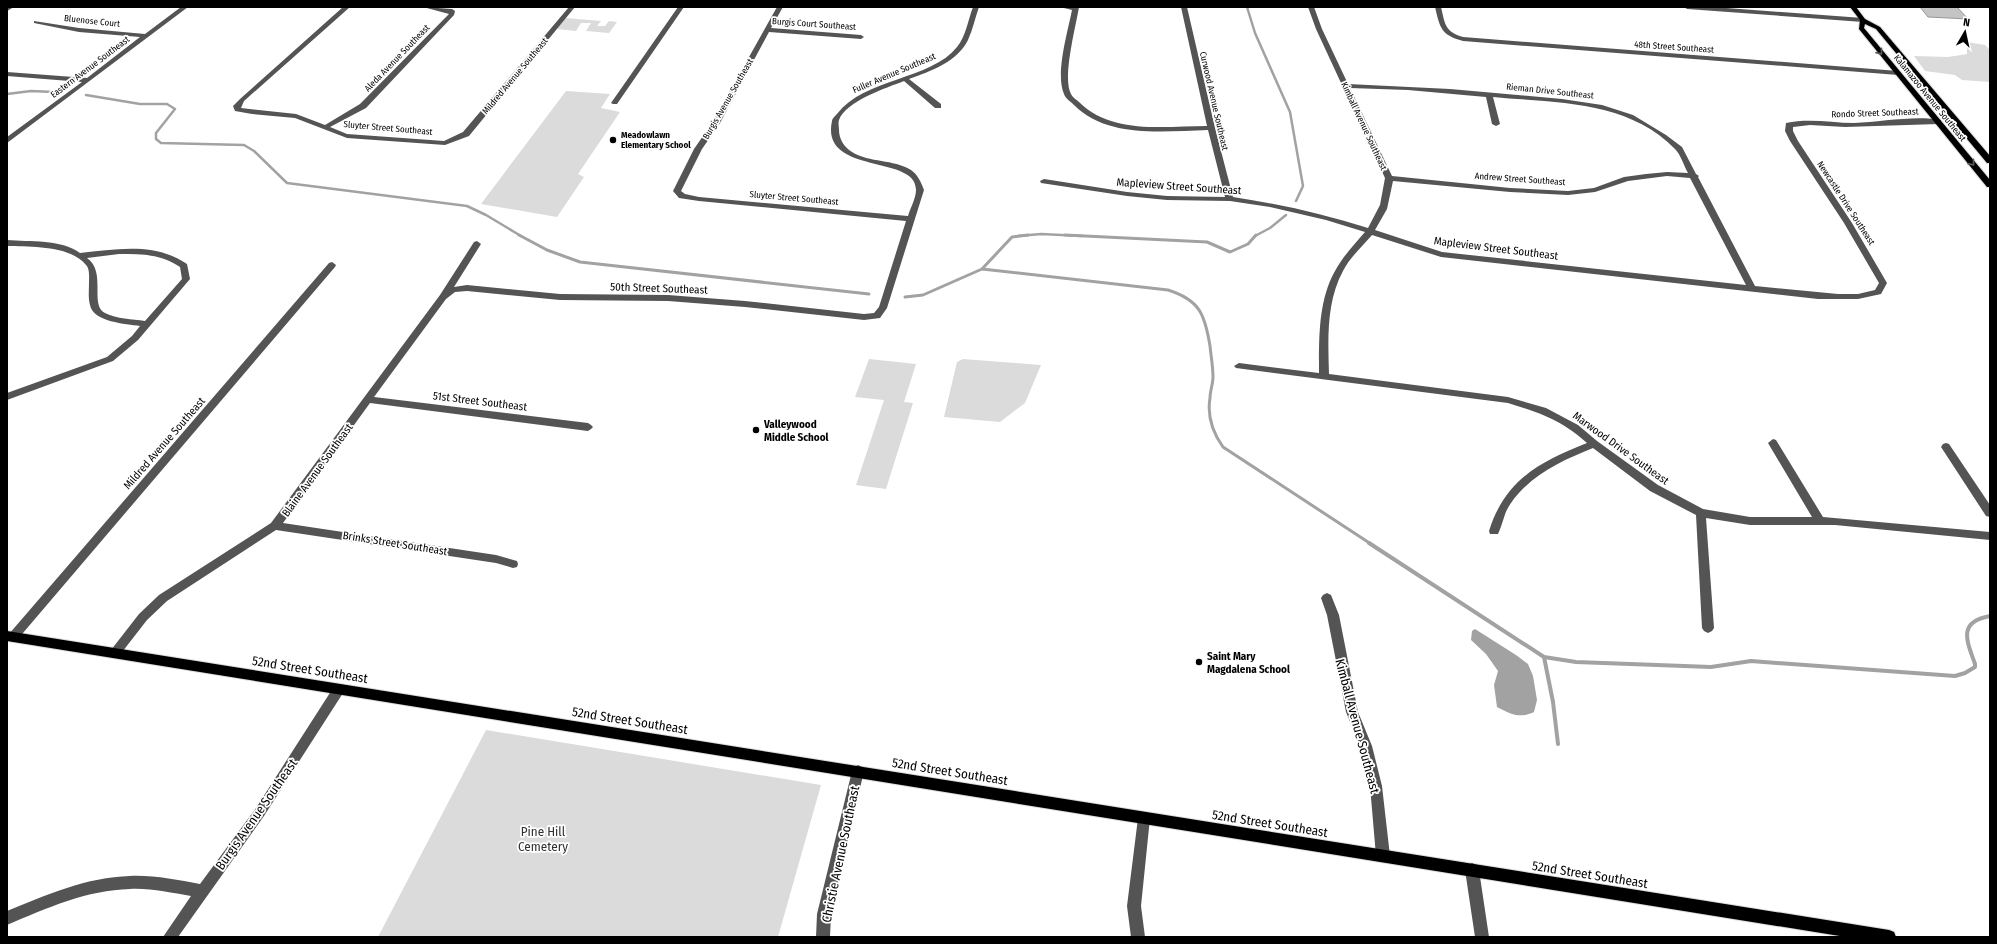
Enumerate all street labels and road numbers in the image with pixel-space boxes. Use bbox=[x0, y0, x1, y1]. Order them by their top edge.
street label: Bluenose Court bbox=[63, 13, 121, 29]
street label: Burgis Court Southeast bbox=[772, 16, 856, 32]
street label: Aleda Avenue Southeast bbox=[362, 22, 432, 94]
street label: Eastern Avenue Southeast bbox=[49, 34, 131, 100]
street label: Mildred Avenue Southeast bbox=[480, 36, 550, 116]
street label: 48th Street Southeast bbox=[1634, 39, 1714, 55]
street label: Fuller Avenue Southeast bbox=[851, 51, 937, 95]
street label: Curwood Avenue Southeast bbox=[1198, 51, 1230, 151]
street label: Kalamazoo Avenue Southeast bbox=[1892, 53, 1968, 143]
street label: Burgis Avenue Southeast bbox=[701, 57, 755, 141]
street label: Kimball Avenue Southeast bbox=[1339, 80, 1389, 172]
street label: Rieman Drive Southeast bbox=[1506, 81, 1594, 101]
street label: Rondo Street Southeast bbox=[1831, 106, 1919, 120]
street label: Sluyter Street Southeast bbox=[343, 119, 433, 137]
street label: Newcastle Drive Southeast bbox=[1815, 159, 1877, 247]
street label: Andrew Street Southeast bbox=[1474, 171, 1566, 187]
street label: Mapleview Street Southeast bbox=[1116, 176, 1242, 197]
street label: Sluyter Street Southeast bbox=[749, 189, 839, 207]
street label: Mapleview Street Southeast bbox=[1433, 234, 1559, 263]
street label: 50th Street Southeast bbox=[610, 280, 708, 297]
street label: 51st Street Southeast bbox=[432, 389, 528, 414]
street label: Mildred Avenue Southeast bbox=[121, 394, 208, 492]
street label: Marwood Drive Southeast bbox=[1570, 409, 1672, 488]
street label: Blaine Avenue Southeast bbox=[279, 421, 356, 519]
street label: Brinks Street Southeast bbox=[342, 529, 449, 558]
street label: 52nd Street Southeast bbox=[251, 653, 370, 686]
street label: Kimball Avenue Southeast bbox=[1332, 657, 1383, 796]
street label: 52nd Street Southeast bbox=[571, 704, 690, 737]
street label: Burgis Avenue Southeast bbox=[212, 755, 301, 873]
street label: 52nd Street Southeast bbox=[891, 755, 1010, 788]
street label: Christie Avenue Southeast bbox=[819, 784, 862, 924]
street label: 52nd Street Southeast bbox=[1211, 807, 1330, 840]
street label: 52nd Street Southeast bbox=[1531, 858, 1650, 891]

